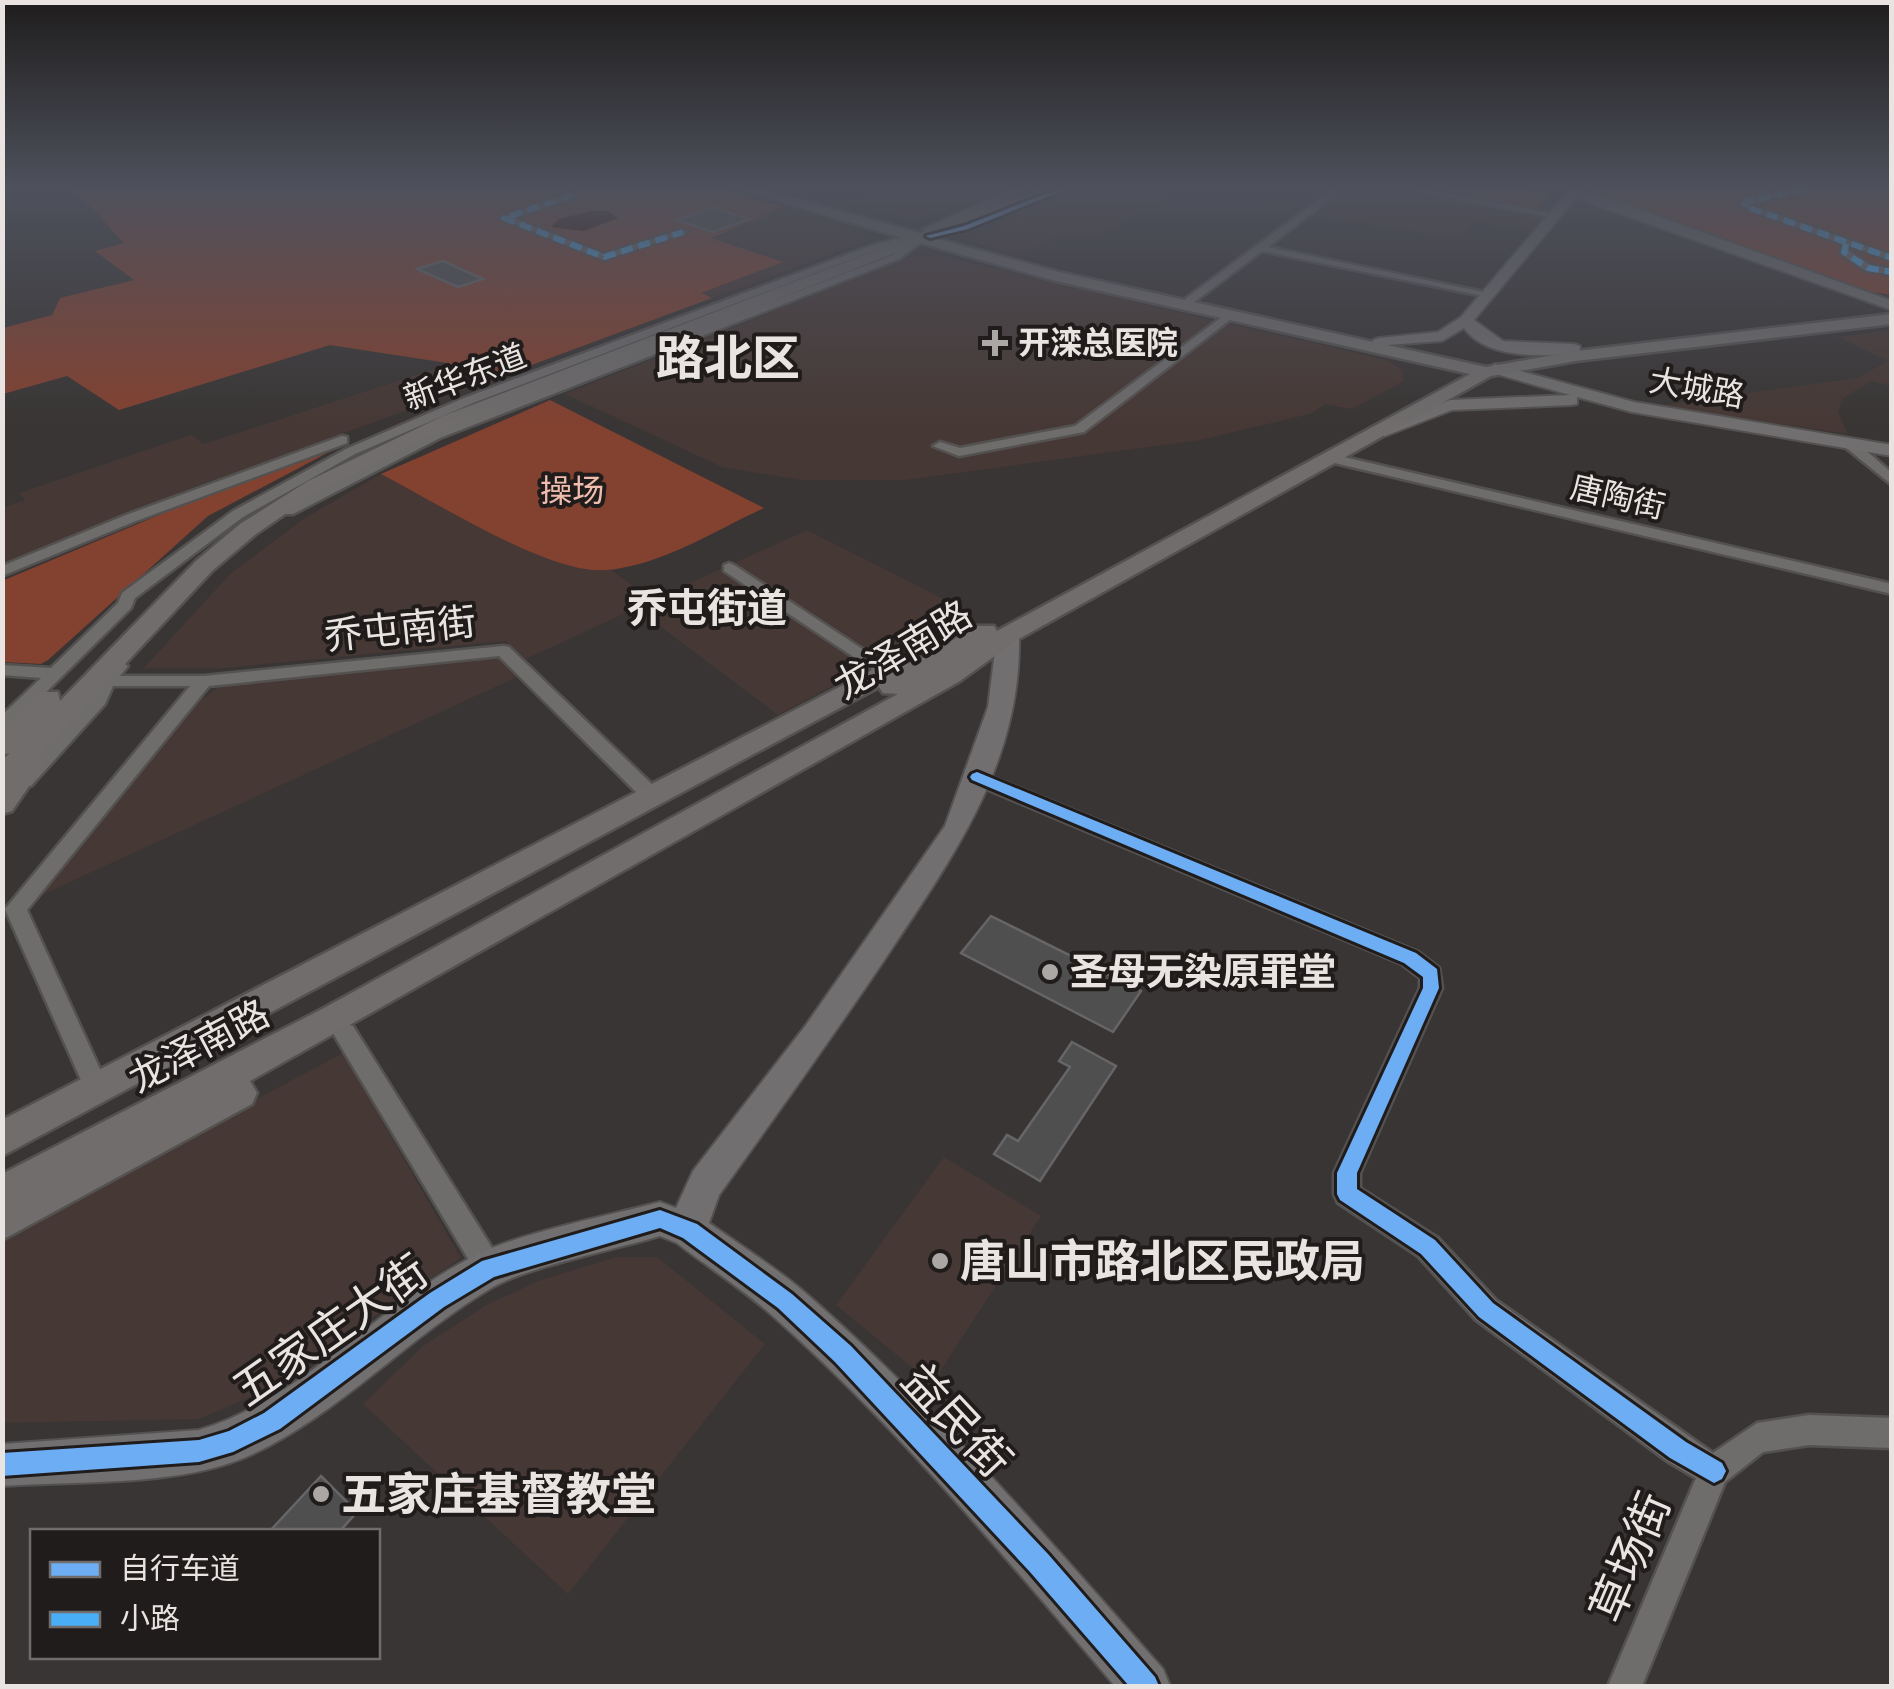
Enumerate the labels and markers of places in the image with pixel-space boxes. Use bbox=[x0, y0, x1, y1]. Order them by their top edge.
place label: 开滦总医院 bbox=[1018, 318, 1178, 366]
marker: 开滦总医院 bbox=[982, 330, 1008, 356]
place label: 圣母无染原罪堂 bbox=[1070, 942, 1336, 1000]
marker: 圣母无染原罪堂 bbox=[1039, 961, 1061, 983]
place label: 唐山市路北区民政局 bbox=[960, 1226, 1365, 1294]
marker: 唐山市路北区民政局 bbox=[929, 1250, 951, 1272]
place label: 五家庄基督教堂 bbox=[341, 1459, 656, 1527]
marker: 五家庄基督教堂 bbox=[310, 1483, 332, 1505]

